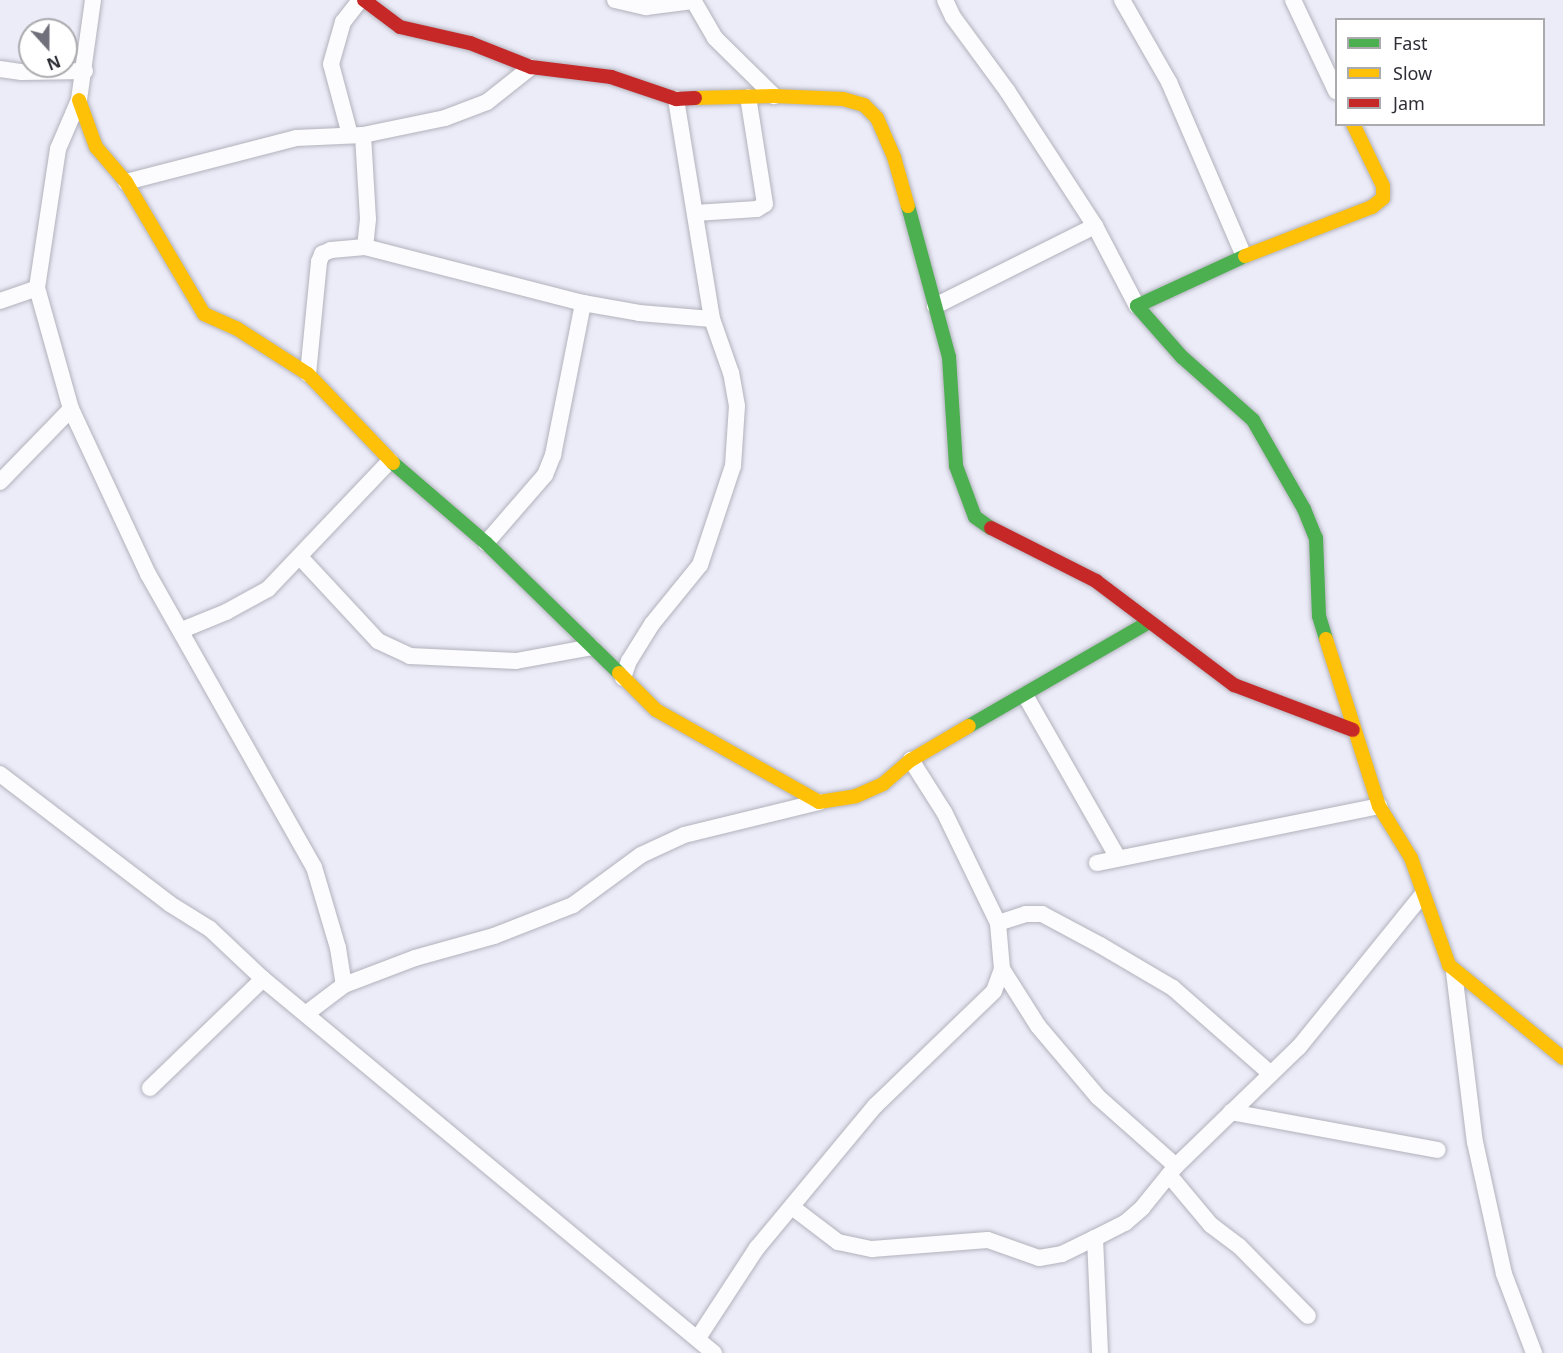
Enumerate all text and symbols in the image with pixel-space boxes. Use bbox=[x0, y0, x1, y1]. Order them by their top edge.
north arrow bbox=[18, 18, 78, 78]
legend bbox=[1335, 18, 1545, 126]
text: Fast bbox=[1393, 31, 1428, 55]
text: N bbox=[44, 50, 64, 76]
text: Slow bbox=[1393, 61, 1432, 85]
text: Jam bbox=[1393, 91, 1425, 115]

